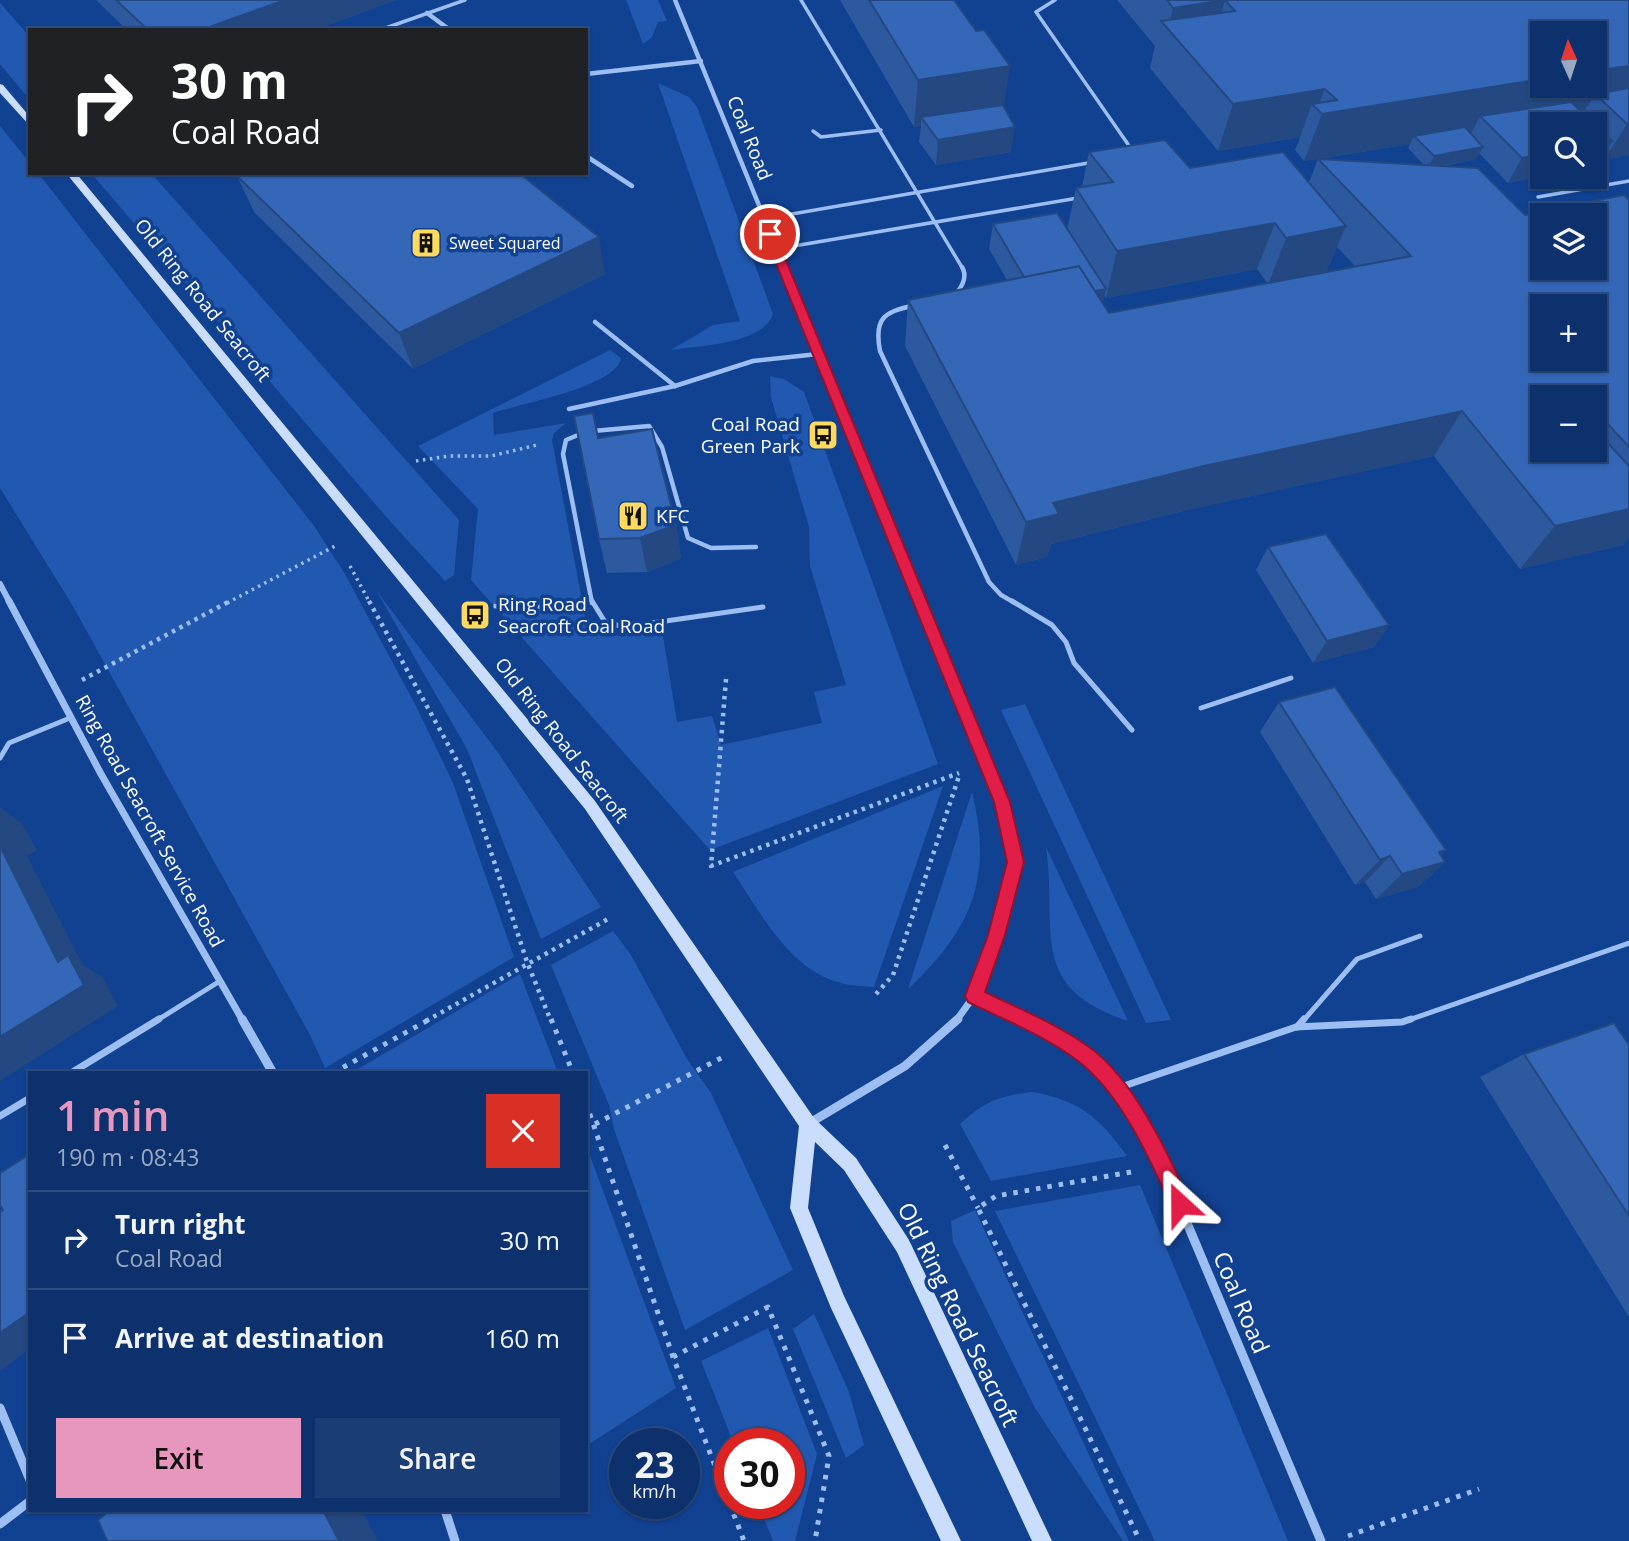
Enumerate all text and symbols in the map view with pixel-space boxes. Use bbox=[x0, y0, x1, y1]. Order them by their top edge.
north arrow bbox=[1530, 21, 1606, 98]
map controls bbox=[1530, 21, 1607, 462]
text: 30 m bbox=[171, 47, 288, 113]
icon: right bbox=[56, 56, 147, 147]
street label: Coal Road bbox=[721, 92, 779, 184]
text: Coal Road bbox=[171, 110, 321, 153]
button: search bbox=[1530, 112, 1607, 189]
button: layers bbox=[1530, 203, 1607, 280]
pin bbox=[740, 204, 800, 264]
street label: Old Ring Road Seacroft bbox=[129, 213, 277, 387]
icon: arrive bbox=[751, 215, 789, 253]
building icon: Sweet Squared bbox=[409, 226, 443, 260]
place label: Sweet Squared bbox=[449, 232, 561, 254]
button: + bbox=[1530, 294, 1607, 371]
button: − bbox=[1530, 385, 1607, 462]
place label: Coal Road Green Park bbox=[701, 411, 800, 459]
bus stop icon: Coal Road Green Park bbox=[806, 418, 840, 452]
restaurant icon: KFC bbox=[616, 499, 650, 533]
place label: KFC bbox=[656, 503, 689, 529]
place label: Ring Road Seacroft Coal Road bbox=[498, 591, 665, 639]
bus stop icon: Ring Road Seacroft Coal Road bbox=[458, 598, 492, 632]
street label: Old Ring Road Seacroft bbox=[489, 652, 635, 828]
street label: Ring Road Seacroft Service Road bbox=[70, 690, 230, 952]
text: 1 min bbox=[56, 1086, 169, 1143]
button: close bbox=[486, 1094, 560, 1168]
text: 190 m · 08:43 bbox=[56, 1141, 199, 1173]
position arrow bbox=[1143, 1167, 1217, 1241]
street label: Old Ring Road Seacroft bbox=[891, 1197, 1027, 1431]
text: Turn right bbox=[115, 1206, 246, 1242]
icon: right bbox=[56, 1221, 94, 1259]
text: 30 m bbox=[499, 1222, 560, 1258]
text: Coal Road bbox=[115, 1242, 223, 1274]
street label: Coal Road bbox=[1206, 1246, 1278, 1358]
icon: arrive bbox=[56, 1319, 94, 1357]
text: Arrive at destination bbox=[115, 1320, 384, 1356]
text: 160 m bbox=[485, 1320, 560, 1356]
button: Exit bbox=[56, 1418, 301, 1498]
button: Share bbox=[315, 1418, 560, 1498]
speed limit sign: 30 bbox=[714, 1428, 805, 1519]
text: 23 bbox=[634, 1441, 675, 1488]
text: km/h bbox=[633, 1479, 676, 1503]

